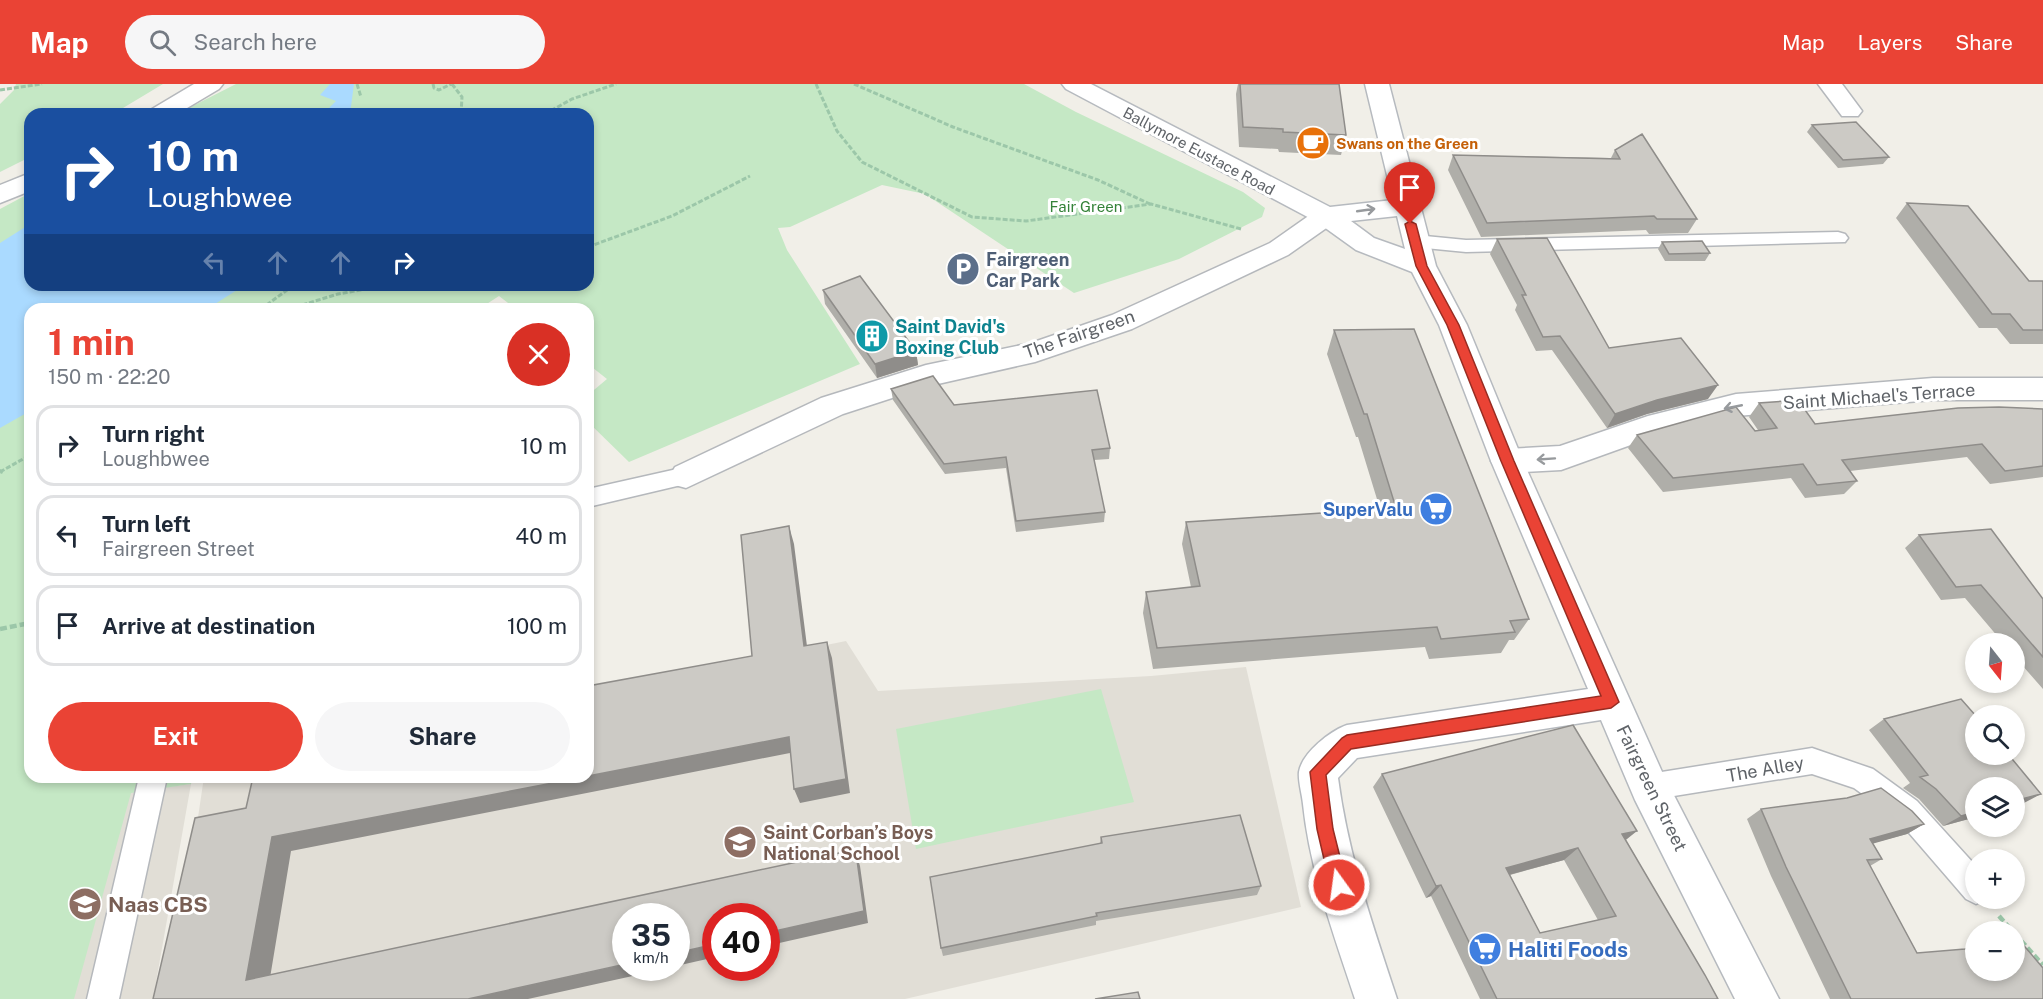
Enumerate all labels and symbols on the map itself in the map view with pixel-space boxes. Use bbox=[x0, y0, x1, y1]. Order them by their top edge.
street label: Ballymore Eustace Road bbox=[1120, 104, 1278, 198]
cafe icon: Swans on the Green bbox=[1295, 125, 1331, 161]
place label: Swans on the Green bbox=[1336, 135, 1478, 152]
pin bbox=[1384, 162, 1435, 224]
park label: Fair Green bbox=[1050, 198, 1122, 215]
one-way arrow bbox=[1355, 205, 1375, 216]
place label: Fairgreen Car Park bbox=[986, 249, 1069, 291]
parking icon: Fairgreen Car Park bbox=[945, 251, 981, 287]
street label: The Fairgreen bbox=[1021, 305, 1137, 363]
place label: Saint David's Boxing Club bbox=[895, 316, 1005, 358]
building icon: Saint David's Boxing Club bbox=[854, 318, 890, 354]
street label: Saint Michael's Terrace bbox=[1782, 379, 1976, 413]
one-way arrow bbox=[1724, 402, 1744, 413]
one-way arrow bbox=[1537, 453, 1556, 464]
supermarket icon: SuperValu bbox=[1418, 491, 1454, 527]
place label: SuperValu bbox=[1323, 499, 1413, 520]
north arrow bbox=[1965, 633, 2025, 693]
street label: Fairgreen Street bbox=[1612, 722, 1692, 854]
street label: The Alley bbox=[1725, 752, 1806, 786]
place label: Saint Corban’s Boys National School bbox=[763, 822, 933, 864]
school or university icon: Saint Corban’s Boys National School bbox=[722, 824, 758, 860]
position arrow bbox=[1307, 853, 1371, 917]
school or university icon: Naas CBS bbox=[67, 886, 103, 922]
place label: Naas CBS bbox=[108, 892, 208, 917]
speed limit sign: 40 bbox=[702, 903, 780, 981]
supermarket icon: Haliti Foods bbox=[1467, 931, 1503, 967]
place label: Haliti Foods bbox=[1508, 937, 1628, 962]

